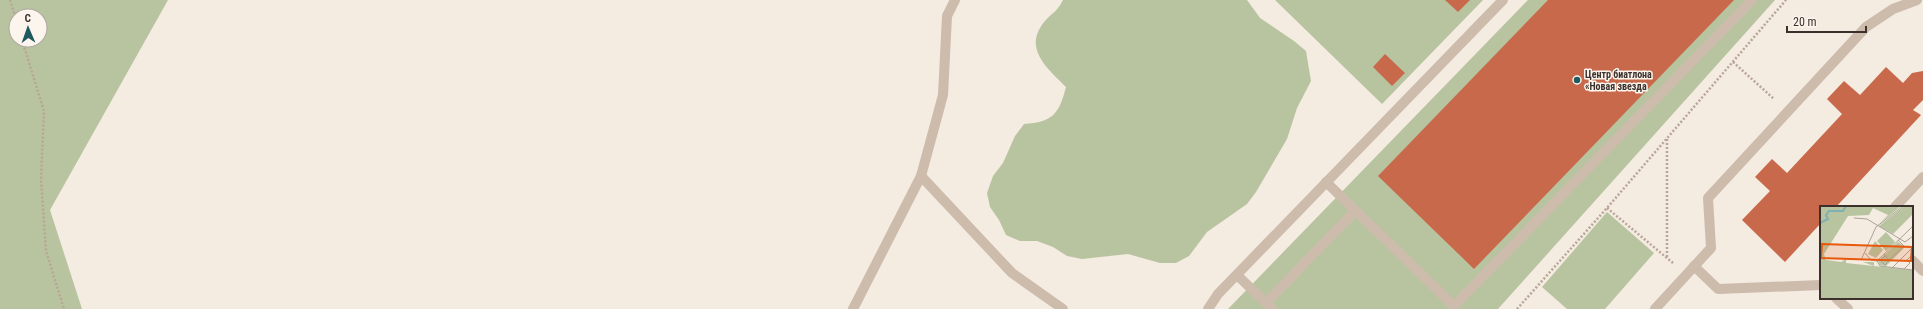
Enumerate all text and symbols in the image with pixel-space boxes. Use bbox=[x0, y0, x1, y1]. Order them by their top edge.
north arrow bbox=[8, 8, 48, 48]
scale bar bbox=[1787, 8, 1866, 34]
text: С bbox=[24, 12, 31, 25]
text: 20 m bbox=[1793, 15, 1817, 29]
place label: Центр биатлона «Новая звезда bbox=[1585, 69, 1652, 92]
marker: Центр биатлона «Новая звезда bbox=[1572, 75, 1582, 85]
inset map bbox=[1820, 206, 1913, 299]

